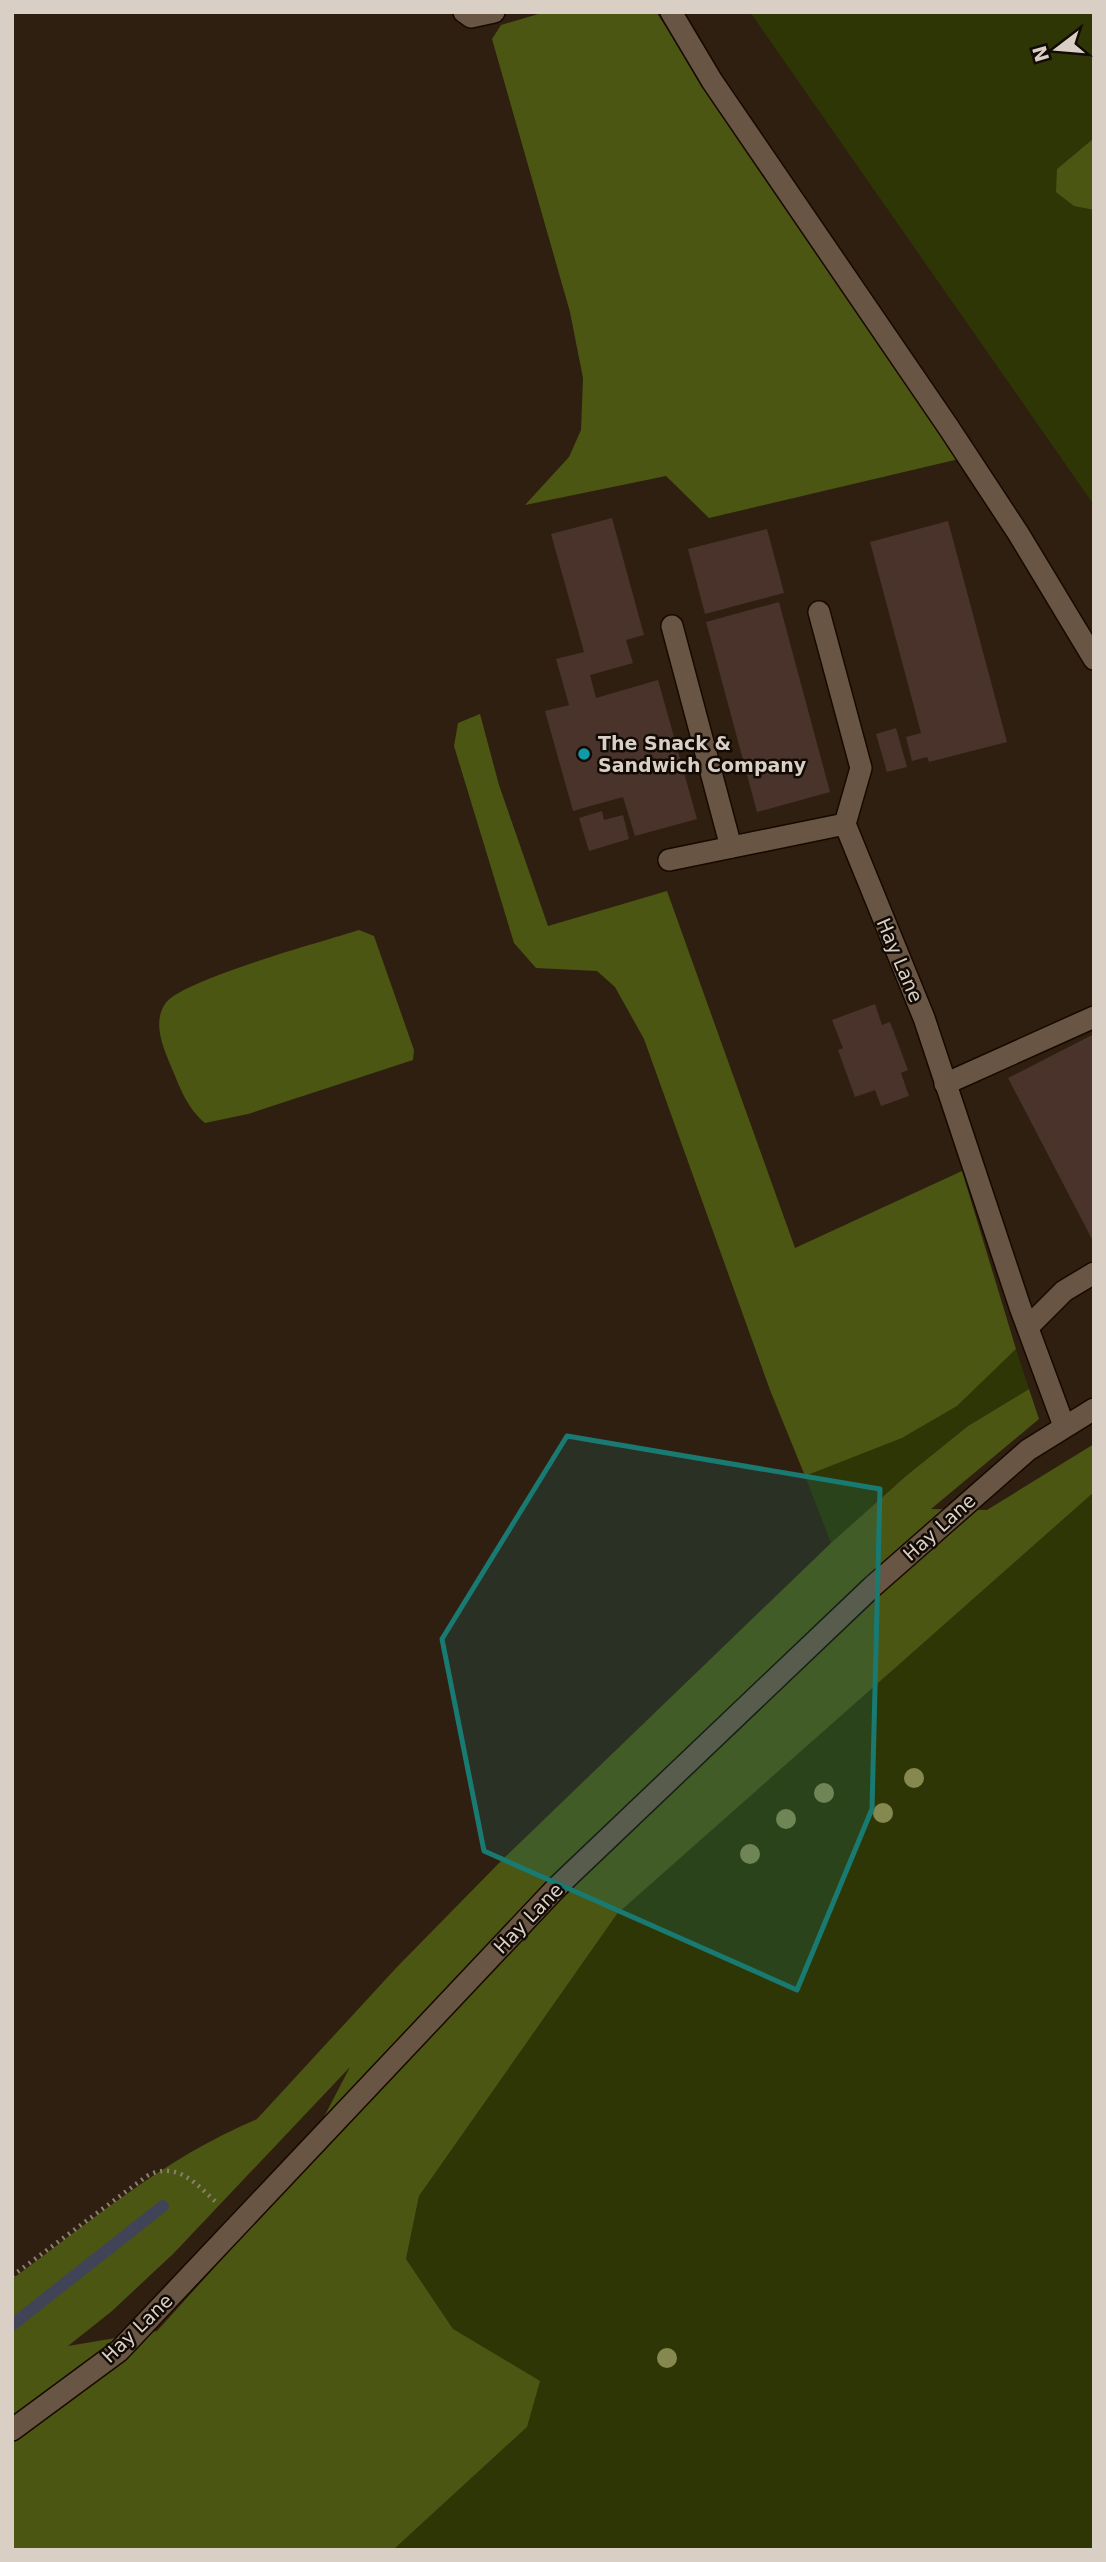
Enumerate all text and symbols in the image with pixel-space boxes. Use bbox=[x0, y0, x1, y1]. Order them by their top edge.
north arrow bbox=[1022, 14, 1092, 84]
text: N bbox=[1028, 43, 1053, 64]
place label: The Snack & Sandwich Company bbox=[598, 732, 807, 776]
marker: The Snack & Sandwich Company bbox=[576, 746, 592, 762]
street label: Hay Lane bbox=[872, 915, 928, 1005]
street label: Hay Lane bbox=[898, 1489, 980, 1565]
street label: Hay Lane bbox=[489, 1878, 567, 1958]
street label: Hay Lane bbox=[97, 2289, 177, 2367]

